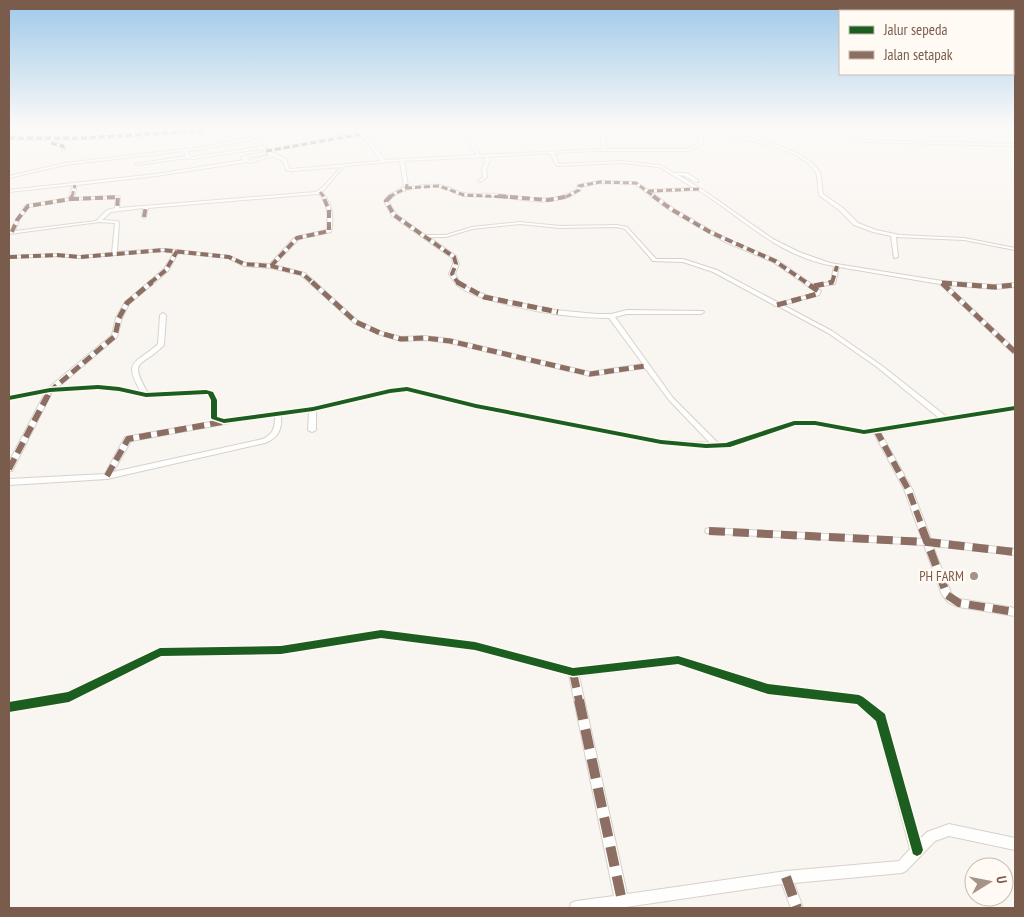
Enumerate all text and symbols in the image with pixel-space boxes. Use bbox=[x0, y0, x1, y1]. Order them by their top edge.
legend bbox=[839, 10, 1014, 75]
text: Jalur sepeda bbox=[883, 20, 947, 39]
text: Jalan setapak bbox=[883, 45, 953, 64]
place label: PH FARM bbox=[919, 567, 964, 585]
marker: PH FARM bbox=[968, 570, 980, 582]
north arrow bbox=[964, 857, 1014, 907]
text: U bbox=[992, 875, 1011, 885]

